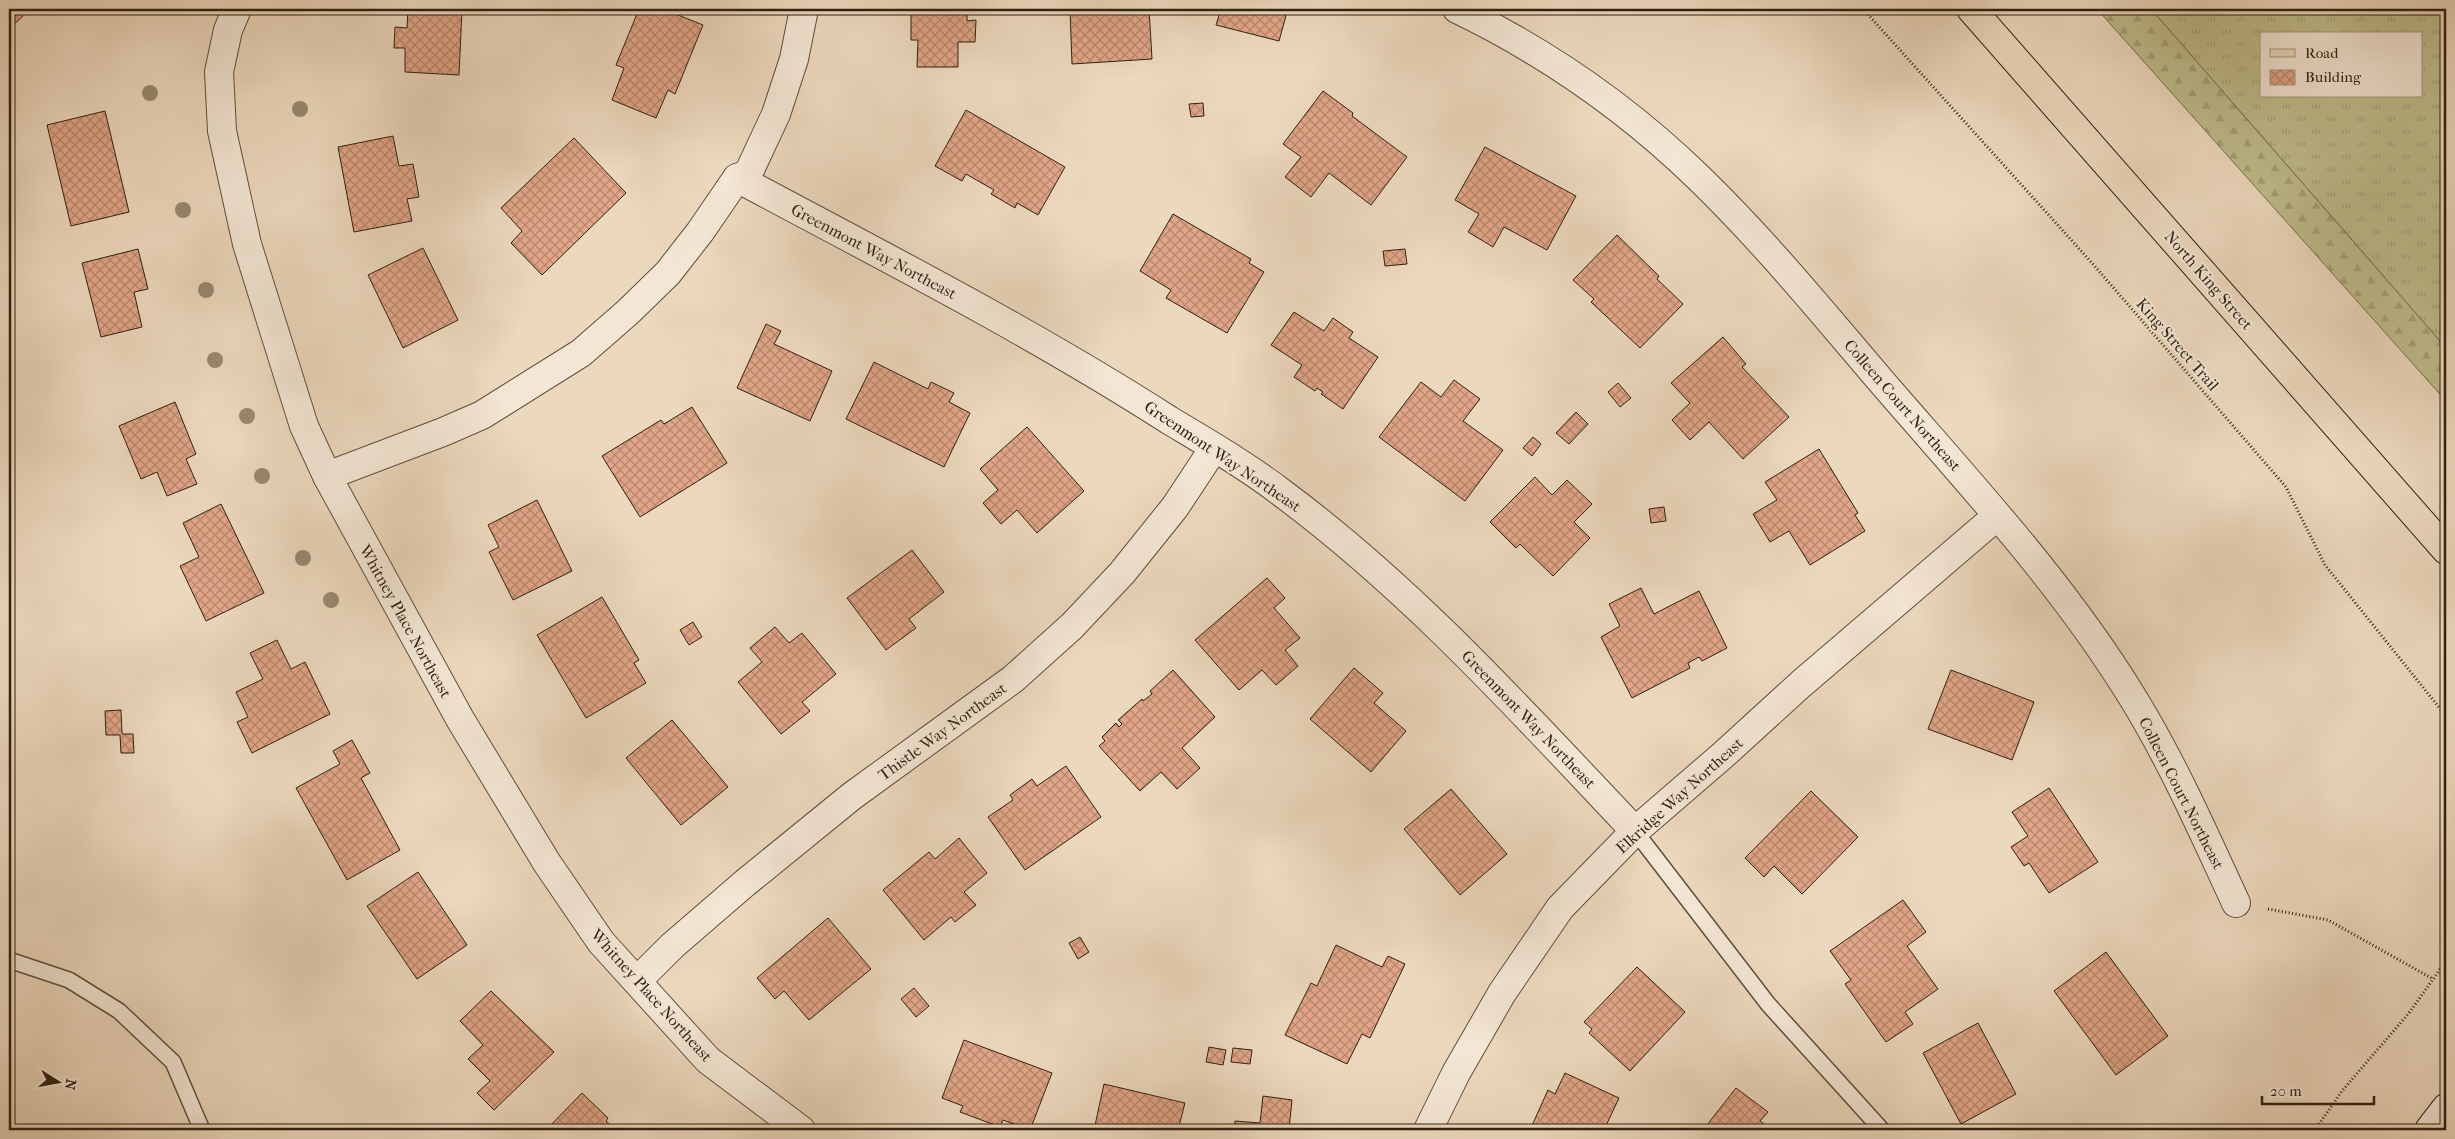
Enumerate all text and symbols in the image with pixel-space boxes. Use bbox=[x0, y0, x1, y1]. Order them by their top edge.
legend bbox=[2260, 32, 2422, 98]
text: Road bbox=[2305, 44, 2339, 62]
text: Building bbox=[2305, 68, 2362, 86]
street label: Greenmont Way Northeast bbox=[788, 200, 960, 303]
street label: North King Street bbox=[2161, 227, 2257, 334]
street label: King Street Trail bbox=[2132, 294, 2223, 395]
street label: Colleen Court Northeast bbox=[1840, 336, 1965, 475]
street label: Greenmont Way Northeast bbox=[1141, 397, 1305, 516]
street label: Whitney Place Northeast bbox=[355, 541, 456, 701]
street label: Greenmont Way Northeast bbox=[1458, 646, 1600, 793]
street label: Thistle Way Northeast bbox=[874, 678, 1010, 784]
street label: Colleen Court Northeast bbox=[2135, 714, 2228, 873]
street label: Elkridge Way Northeast bbox=[1612, 733, 1747, 857]
street label: Whitney Place Northeast bbox=[586, 924, 716, 1066]
north arrow bbox=[32, 1056, 82, 1106]
scale bar bbox=[2262, 1074, 2375, 1106]
text: N bbox=[61, 1078, 80, 1092]
text: 20 m bbox=[2270, 1082, 2302, 1100]

